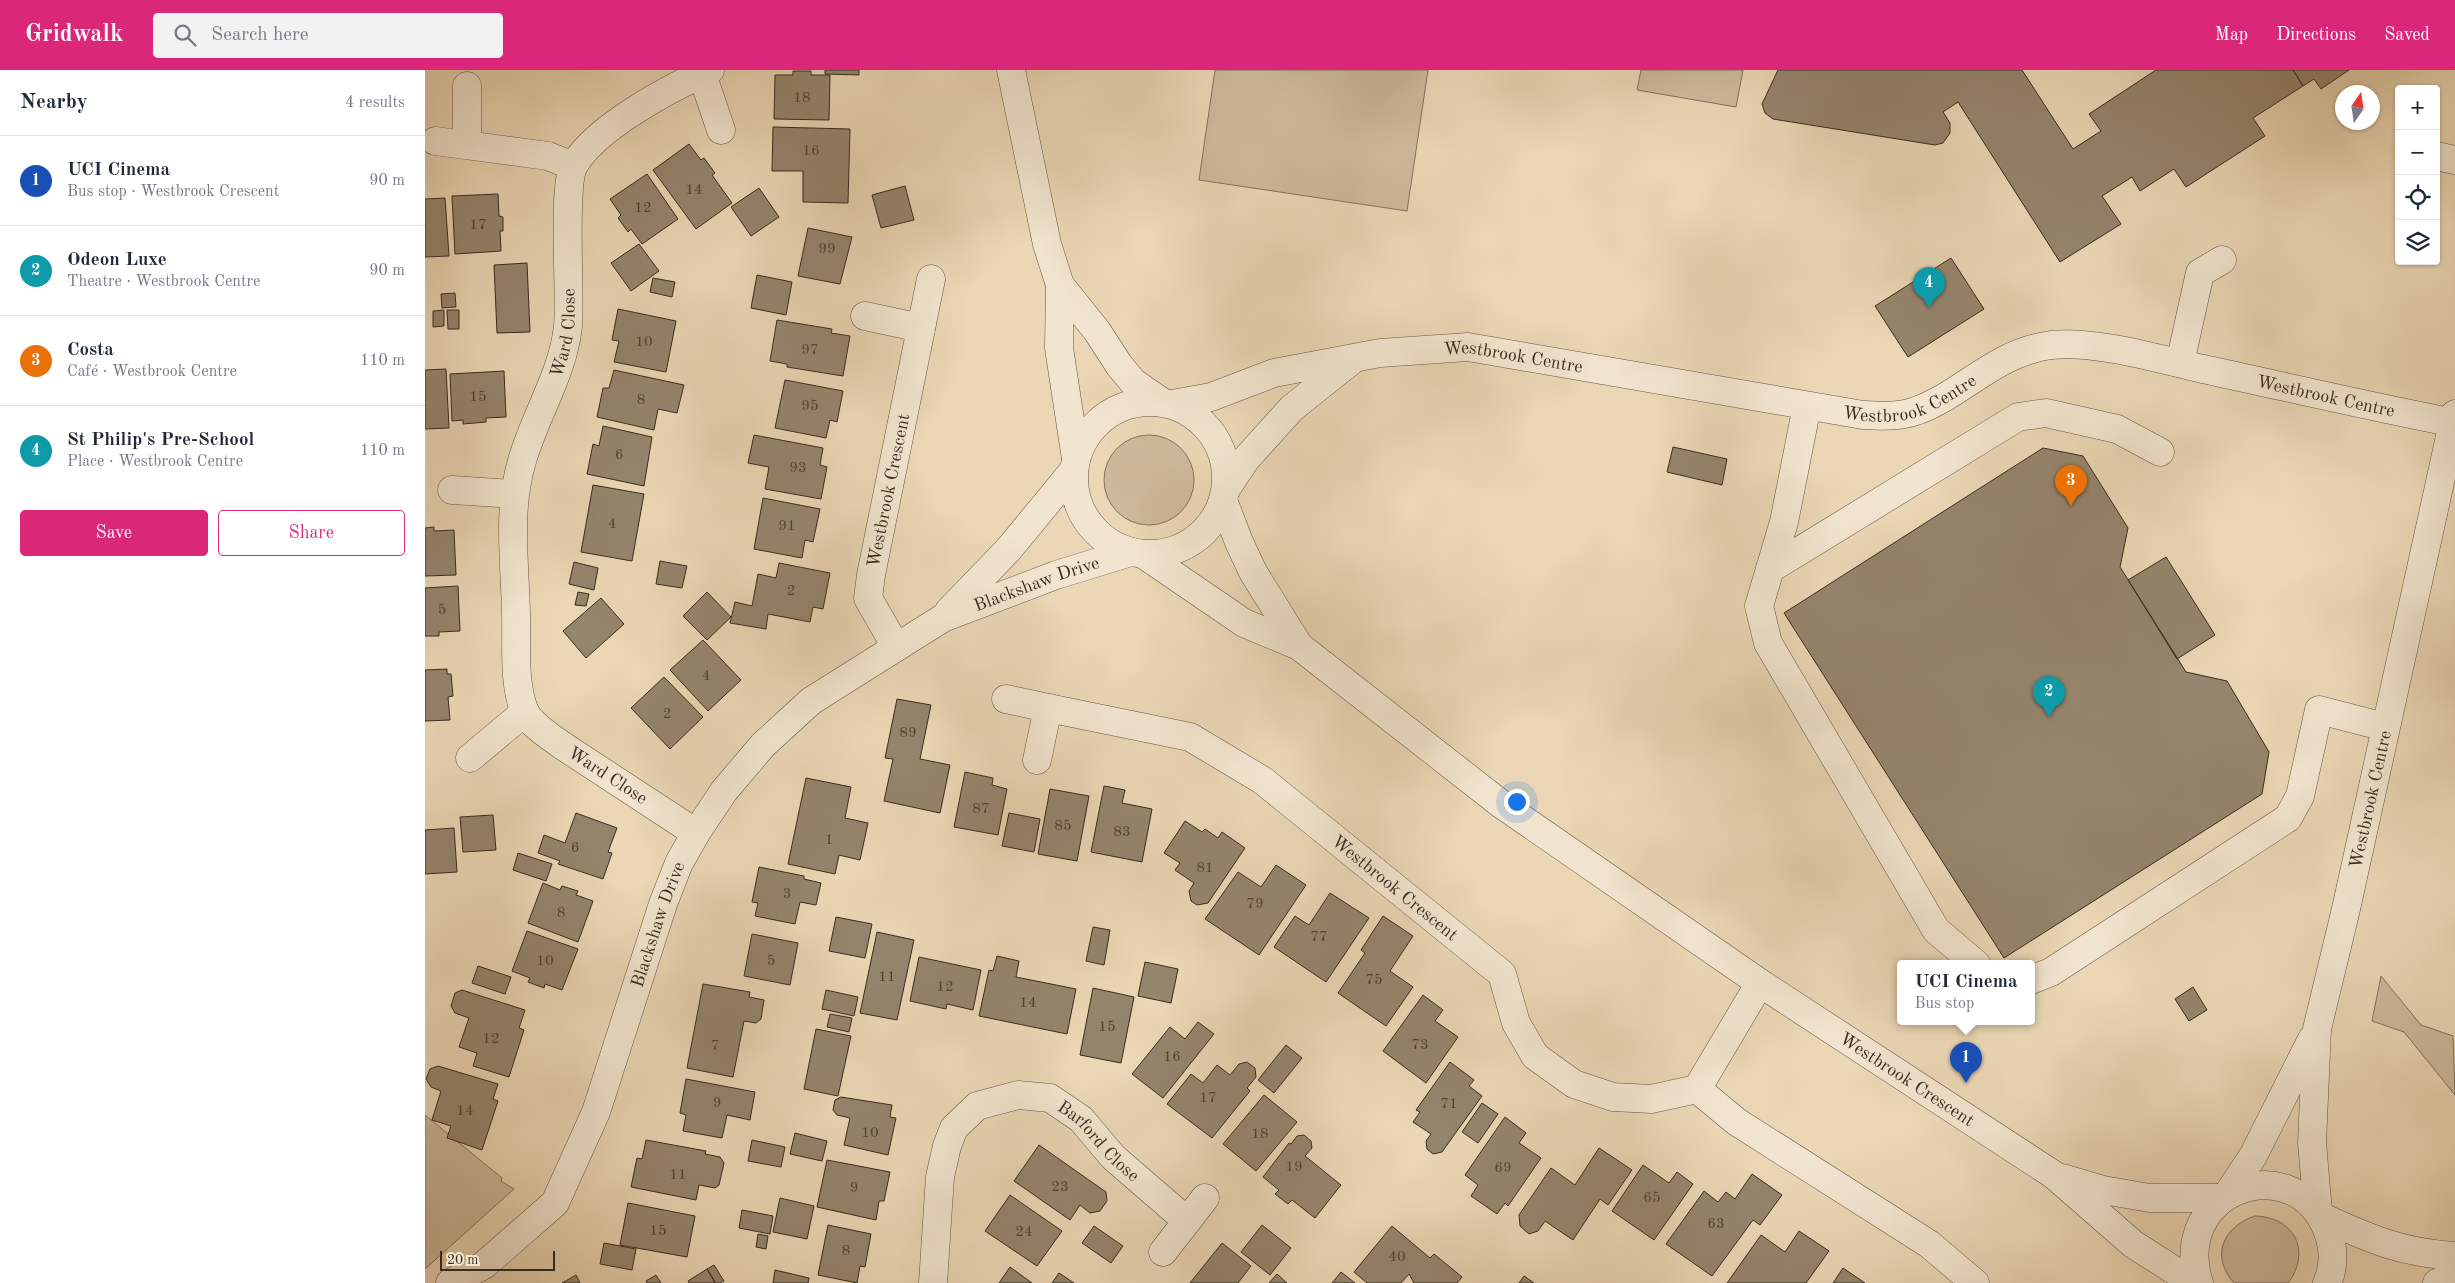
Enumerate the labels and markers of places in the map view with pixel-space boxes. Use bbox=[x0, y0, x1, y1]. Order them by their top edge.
pin: 4 bbox=[1913, 267, 1945, 308]
pin: 3 bbox=[2055, 465, 2087, 506]
pin: 2 bbox=[2033, 676, 2065, 717]
pin: 1 bbox=[1950, 1042, 1982, 1083]

